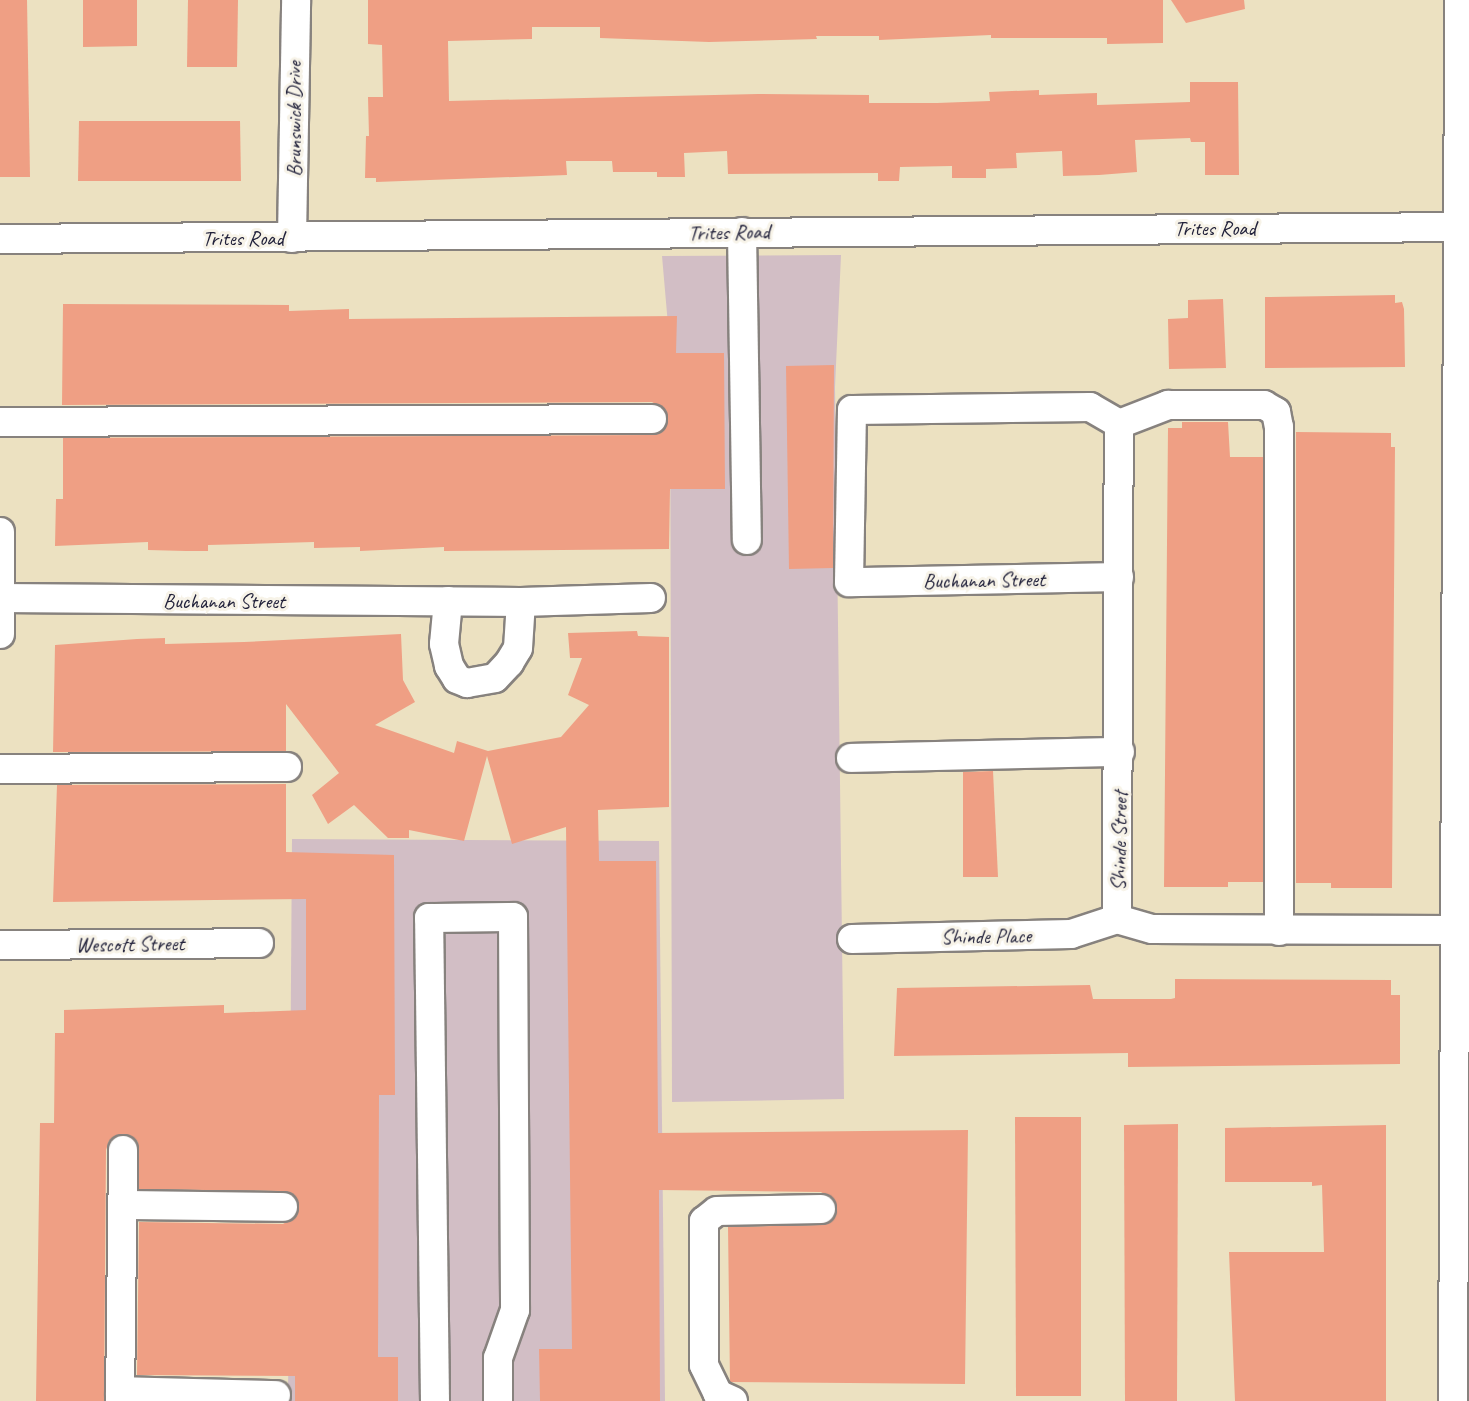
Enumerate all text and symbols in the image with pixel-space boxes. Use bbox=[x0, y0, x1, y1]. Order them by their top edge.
street label: Brunswick Drive bbox=[281, 61, 307, 177]
street label: Trites Road bbox=[1175, 215, 1255, 241]
street label: Trites Road bbox=[688, 219, 770, 245]
street label: Trites Road bbox=[203, 225, 283, 251]
street label: Buchanan Street bbox=[923, 566, 1045, 594]
street label: Buchanan Street bbox=[163, 588, 285, 614]
street label: Shinde Street bbox=[1106, 791, 1132, 891]
street label: Shinde Place bbox=[940, 923, 1032, 949]
street label: Wescott Street bbox=[75, 930, 185, 958]

